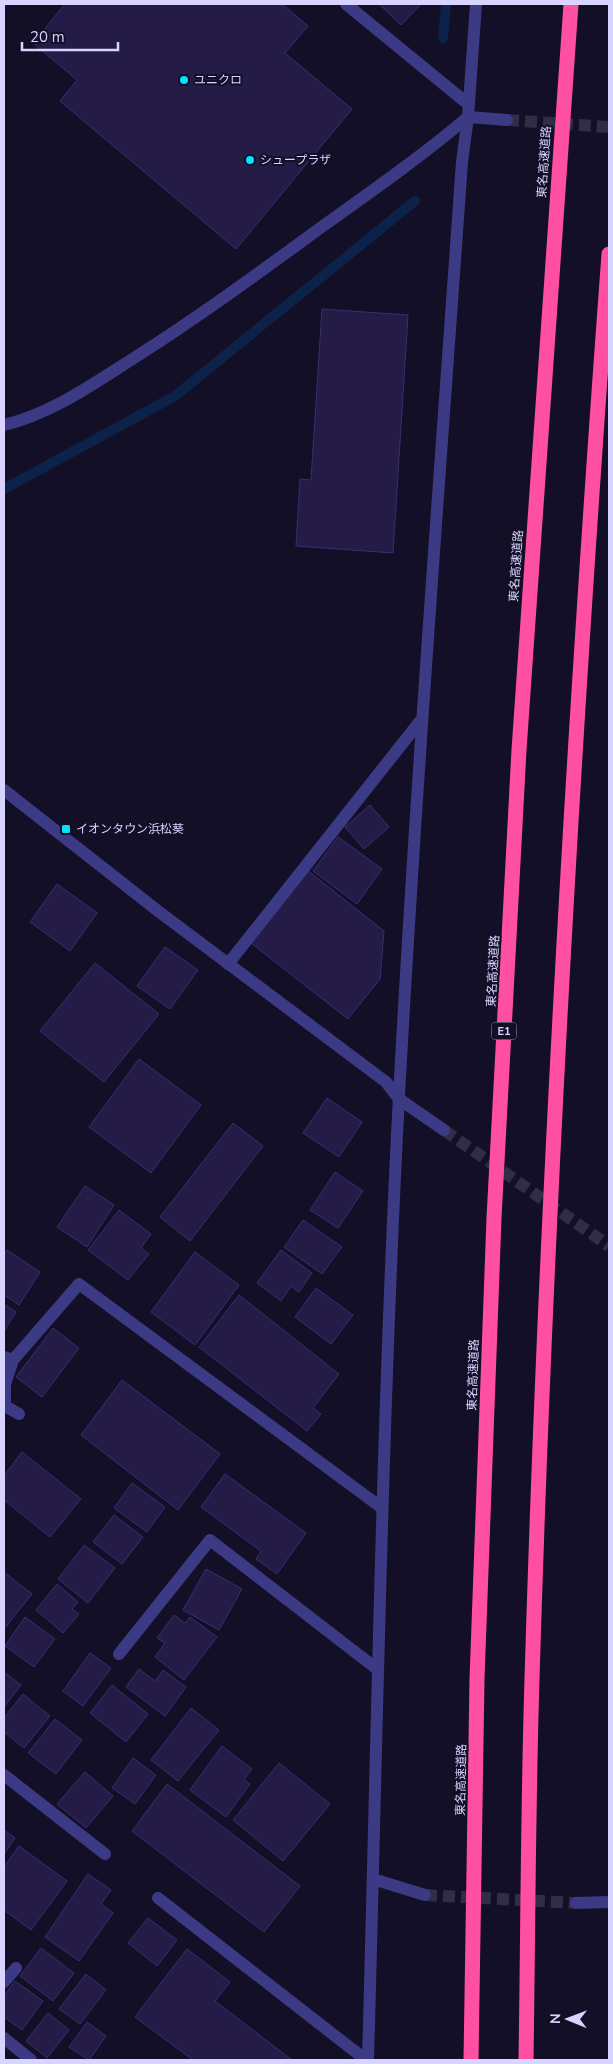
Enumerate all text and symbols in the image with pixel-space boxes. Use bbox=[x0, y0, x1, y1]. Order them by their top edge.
scale bar bbox=[22, 20, 119, 52]
text: 20 m bbox=[30, 27, 65, 47]
place label: ユニクロ bbox=[194, 72, 242, 88]
marker: ユニクロ bbox=[178, 74, 190, 86]
street label: 東名高速道路 bbox=[534, 126, 554, 198]
place label: シュープラザ bbox=[260, 152, 331, 168]
marker: シュープラザ bbox=[244, 154, 256, 166]
street label: 東名高速道路 bbox=[506, 530, 526, 602]
place label: イオンタウン浜松葵 bbox=[76, 821, 184, 837]
marker: イオンタウン浜松葵 bbox=[60, 823, 72, 835]
street label: 東名高速道路 bbox=[483, 935, 503, 1007]
road number: E1 bbox=[492, 1022, 516, 1040]
street label: 東名高速道路 bbox=[464, 1339, 482, 1411]
street label: 東名高速道路 bbox=[452, 1744, 470, 1816]
north arrow bbox=[543, 1994, 593, 2044]
text: N bbox=[546, 2013, 565, 2024]

